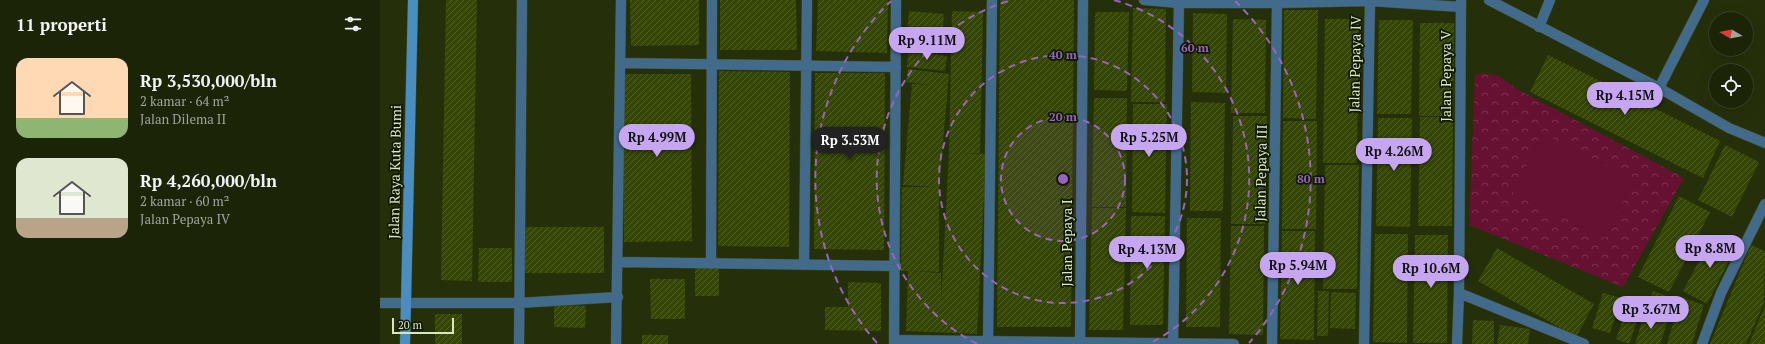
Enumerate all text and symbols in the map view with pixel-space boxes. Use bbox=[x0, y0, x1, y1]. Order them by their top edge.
north arrow bbox=[1709, 12, 1753, 56]
map controls bbox=[1709, 12, 1753, 108]
text: 11 properti bbox=[16, 13, 107, 36]
icon: filters bbox=[342, 13, 364, 35]
street label: Jalan Pepaya IV bbox=[1344, 15, 1365, 113]
pin: Rp 9.11M bbox=[886, 27, 968, 61]
street label: Jalan Pepaya V bbox=[1436, 30, 1455, 122]
text: Rp 9.11M bbox=[898, 31, 956, 49]
text: 60 m bbox=[1181, 40, 1209, 55]
text: 40 m bbox=[1049, 47, 1077, 62]
button: locate bbox=[1709, 64, 1753, 108]
text: Rp 3,530,000/bln bbox=[140, 69, 277, 92]
icon: home bbox=[48, 74, 96, 122]
pin: Rp 4.15M bbox=[1584, 82, 1666, 116]
text: Rp 4.15M bbox=[1596, 86, 1654, 104]
text: 2 kamar · 64 m² bbox=[140, 92, 229, 110]
street label: Jalan Raya Kuta Bumi bbox=[384, 105, 405, 239]
text: 20 m bbox=[1049, 109, 1077, 124]
text: Jalan Dilema II bbox=[140, 110, 226, 128]
pin: Rp 4.99M bbox=[616, 124, 698, 158]
pin: Rp 5.25M bbox=[1108, 124, 1190, 158]
street label: Jalan Pepaya III bbox=[1250, 124, 1271, 222]
pin: Rp 3.53M bbox=[809, 127, 891, 161]
text: Rp 4.99M bbox=[628, 128, 686, 146]
text: Rp 5.25M bbox=[1120, 128, 1178, 146]
text: Rp 3.53M bbox=[821, 131, 879, 149]
pin: Rp 4.26M bbox=[1353, 138, 1435, 172]
text: Rp 4.26M bbox=[1365, 142, 1423, 160]
text: Rp 4,260,000/bln bbox=[140, 169, 277, 192]
text: 80 m bbox=[1297, 171, 1325, 186]
centre of rings bbox=[1056, 172, 1070, 186]
icon: home bbox=[48, 174, 96, 222]
text: 2 kamar · 60 m² bbox=[140, 192, 229, 210]
street label: Jalan Pepaya I bbox=[1057, 199, 1076, 287]
text: Jalan Pepaya IV bbox=[140, 210, 230, 228]
pin: Rp 8.8M bbox=[1673, 235, 1747, 269]
pin: Rp 4.13M bbox=[1106, 236, 1188, 270]
text: Rp 8.8M bbox=[1684, 239, 1736, 257]
text: Rp 4.13M bbox=[1118, 240, 1176, 258]
pin: Rp 5.94M bbox=[1257, 252, 1339, 286]
pin: Rp 10.6M bbox=[1390, 255, 1472, 289]
text: Rp 5.94M bbox=[1269, 256, 1327, 274]
text: Rp 10.6M bbox=[1402, 259, 1460, 277]
pin: Rp 3.67M bbox=[1610, 296, 1692, 330]
text: Rp 3.67M bbox=[1622, 300, 1680, 318]
scale bar bbox=[392, 316, 454, 335]
text: 20 m bbox=[398, 318, 422, 332]

